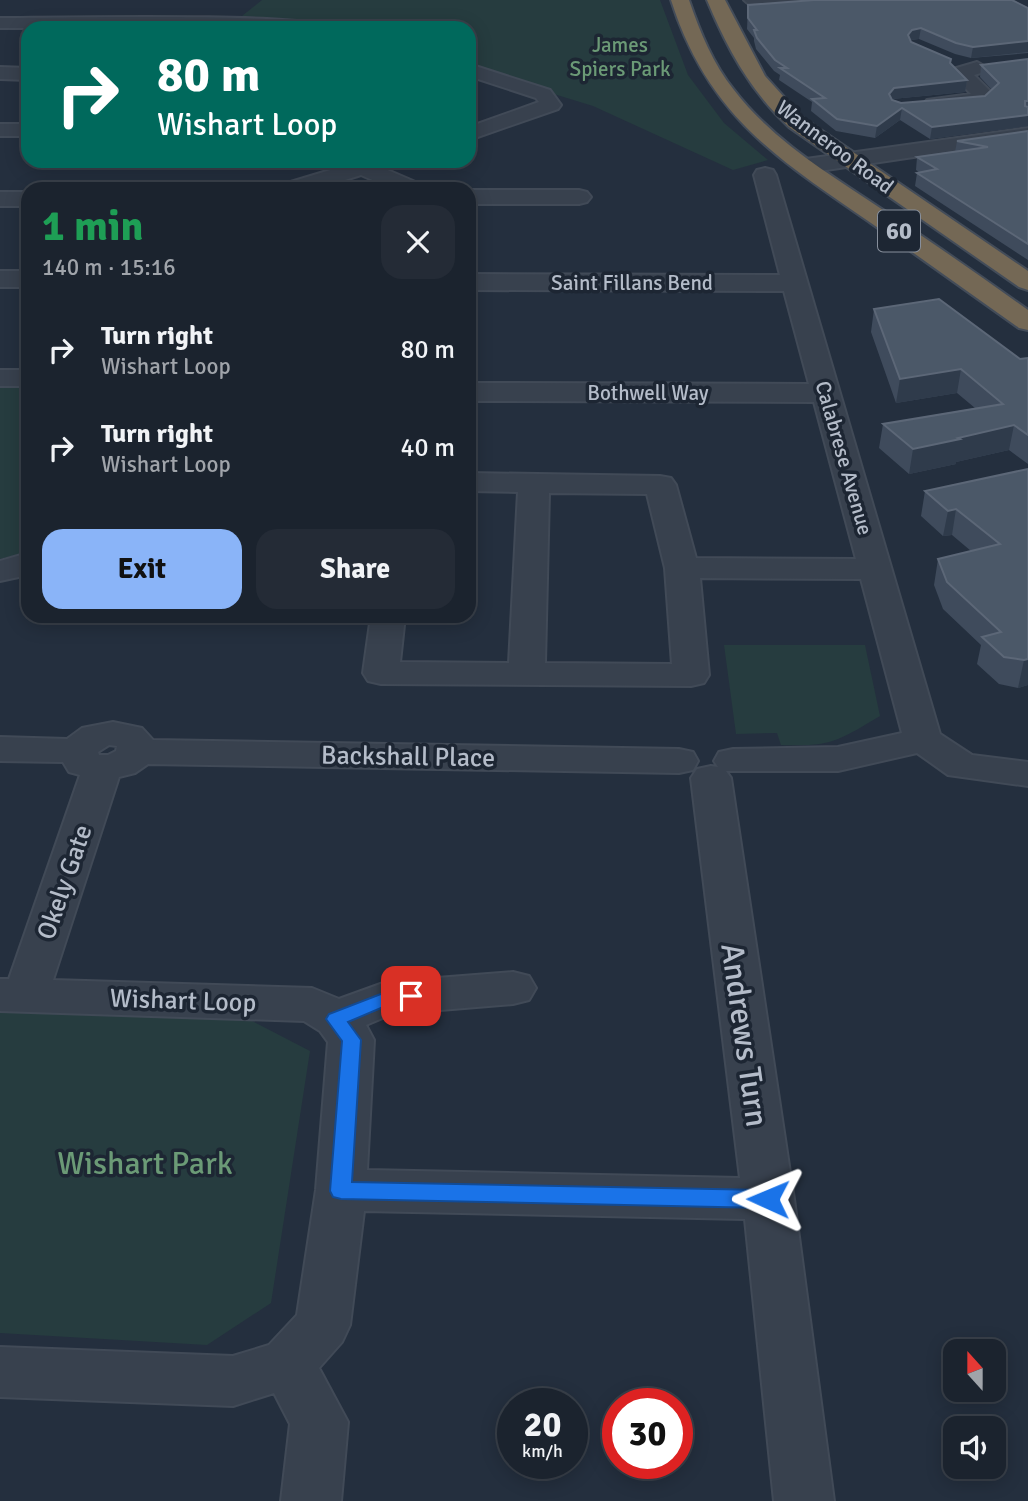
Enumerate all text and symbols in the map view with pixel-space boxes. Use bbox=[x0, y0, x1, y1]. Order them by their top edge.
park label: James Spiers Park bbox=[570, 32, 671, 82]
text: 80 m bbox=[157, 45, 260, 105]
icon: right bbox=[42, 49, 133, 140]
street label: Wanneroo Road bbox=[771, 95, 899, 199]
text: Wishart Loop bbox=[157, 105, 337, 144]
text: 1 min bbox=[42, 201, 143, 252]
button: close bbox=[381, 205, 455, 279]
road number: 60 bbox=[878, 210, 920, 252]
text: 140 m · 15:16 bbox=[42, 253, 176, 282]
street label: Saint Fillans Bend bbox=[551, 270, 713, 296]
text: Turn right bbox=[101, 320, 213, 352]
icon: right bbox=[42, 331, 80, 369]
text: 80 m bbox=[400, 334, 455, 366]
text: Wishart Loop bbox=[101, 352, 231, 381]
street label: Calabrese Avenue bbox=[810, 378, 878, 538]
street label: Bothwell Way bbox=[587, 380, 709, 406]
text: Turn right bbox=[101, 418, 213, 450]
icon: right bbox=[42, 429, 80, 467]
text: 40 m bbox=[400, 432, 455, 464]
text: Wishart Loop bbox=[101, 450, 231, 479]
button: Exit bbox=[42, 529, 242, 609]
button: Share bbox=[256, 529, 455, 609]
street label: Backshall Place bbox=[321, 739, 495, 775]
street label: Okely Gate bbox=[30, 821, 100, 944]
street label: Andrews Turn bbox=[712, 941, 777, 1129]
pin bbox=[381, 966, 441, 1026]
icon: arrive bbox=[392, 977, 430, 1015]
street label: Wishart Loop bbox=[109, 982, 257, 1020]
park label: Wishart Park bbox=[57, 1144, 233, 1183]
position arrow bbox=[731, 1162, 805, 1236]
north arrow bbox=[943, 1339, 1006, 1402]
map controls bbox=[943, 1339, 1006, 1479]
speed limit sign: 30 bbox=[602, 1388, 693, 1479]
text: 20 bbox=[524, 1403, 561, 1446]
button: sound bbox=[943, 1416, 1006, 1479]
text: km/h bbox=[522, 1440, 563, 1462]

